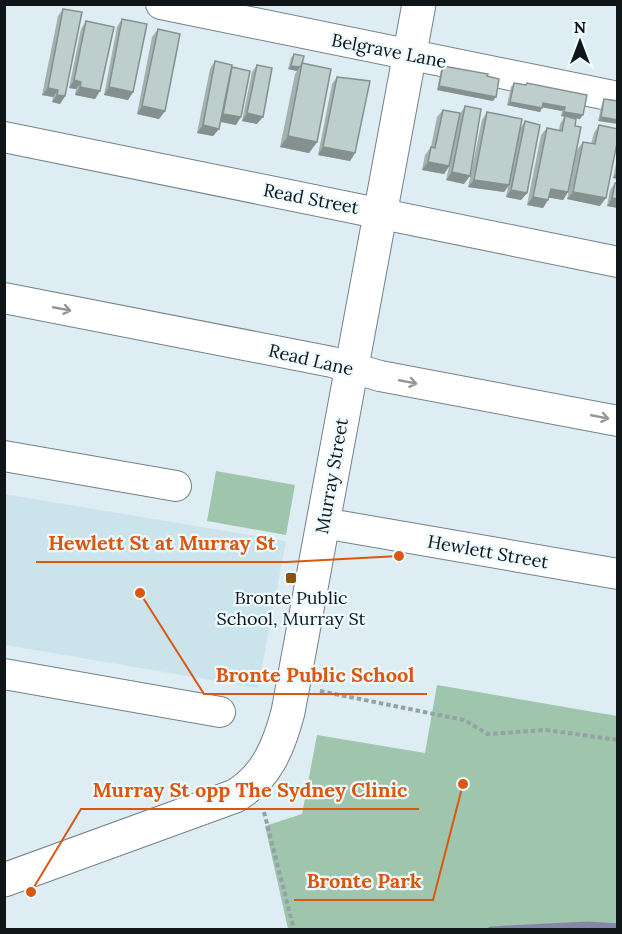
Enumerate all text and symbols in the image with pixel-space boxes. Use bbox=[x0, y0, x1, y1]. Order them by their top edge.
north arrow bbox=[550, 12, 610, 72]
text: N bbox=[574, 17, 586, 37]
street label: Belgrave Lane bbox=[330, 28, 449, 73]
street label: Read Street bbox=[261, 178, 361, 219]
one-way arrow bbox=[52, 304, 71, 315]
street label: Read Lane bbox=[266, 339, 356, 380]
one-way arrow bbox=[398, 377, 418, 388]
one-way arrow bbox=[590, 412, 609, 423]
street label: Murray Street bbox=[310, 416, 353, 536]
callout: Hewlett St at Murray St bbox=[36, 524, 287, 562]
text: Hewlett St at Murray St bbox=[48, 530, 276, 555]
street label: Hewlett Street bbox=[426, 530, 550, 573]
marker: Bronte Public School, Murray St bbox=[284, 571, 298, 585]
place label: Bronte Public School, Murray St bbox=[217, 586, 366, 630]
callout: Bronte Public School bbox=[204, 656, 427, 694]
text: Bronte Public School bbox=[215, 662, 415, 687]
callout: Murray St opp The Sydney Clinic bbox=[81, 771, 419, 809]
text: Murray St opp The Sydney Clinic bbox=[93, 777, 408, 802]
callout: Bronte Park bbox=[294, 862, 433, 900]
text: Bronte Park bbox=[306, 868, 422, 893]

